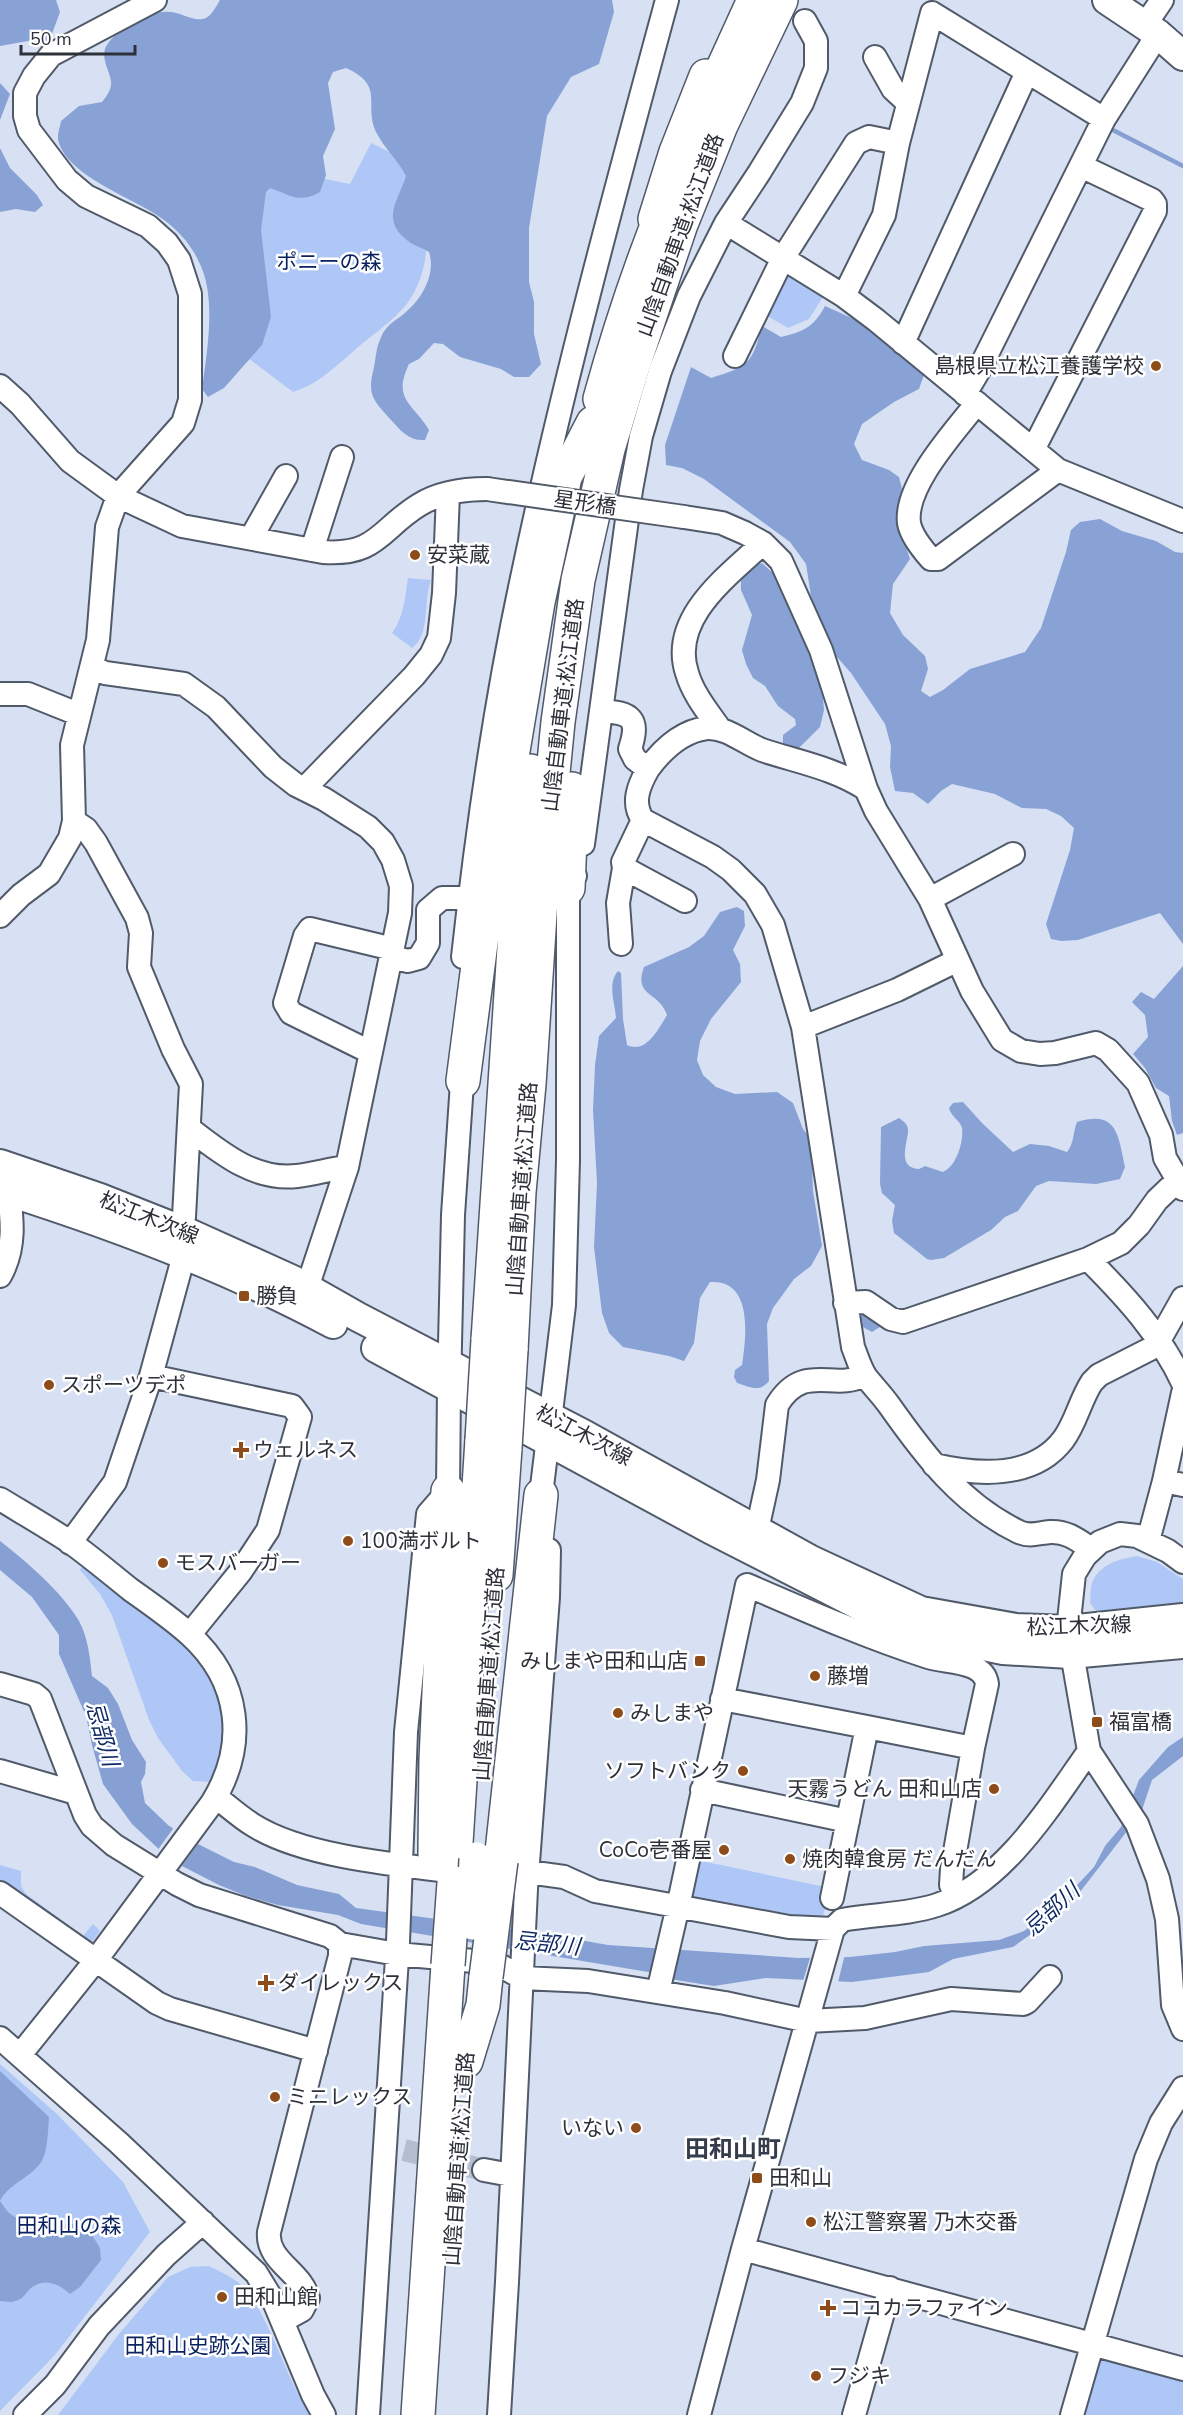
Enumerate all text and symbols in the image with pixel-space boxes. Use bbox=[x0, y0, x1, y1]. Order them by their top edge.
scale bar bbox=[21, 18, 135, 56]
text: 50 m bbox=[30, 27, 72, 51]
street label: 山陰自動車道;松江道路 bbox=[630, 129, 730, 341]
park label: ポニーの森 bbox=[277, 248, 382, 276]
place label: 島根県立松江養護学校 bbox=[934, 352, 1144, 380]
marker: 島根県立松江養護学校 bbox=[1149, 359, 1163, 373]
street label: 星形橋 bbox=[552, 485, 618, 521]
place label: 安菜蔵 bbox=[427, 541, 490, 569]
marker: 安菜蔵 bbox=[408, 548, 422, 562]
street label: 山陰自動車道;松江道路 bbox=[536, 597, 590, 813]
street label: 山陰自動車道;松江道路 bbox=[501, 1081, 543, 1297]
street label: 松江木次線 bbox=[95, 1185, 203, 1251]
place label: 勝負 bbox=[256, 1282, 298, 1310]
marker: 勝負 bbox=[237, 1289, 251, 1303]
place label: スポーツデポ bbox=[61, 1371, 187, 1399]
marker: スポーツデポ bbox=[42, 1378, 56, 1392]
street label: 松江木次線 bbox=[531, 1398, 637, 1472]
place label: ウェルネス bbox=[253, 1436, 358, 1464]
marker: ウェルネス bbox=[234, 1443, 248, 1457]
place label: 100満ボルト bbox=[360, 1527, 482, 1555]
marker: 100満ボルト bbox=[341, 1534, 355, 1548]
place label: モスバーガー bbox=[175, 1549, 301, 1577]
marker: モスバーガー bbox=[156, 1556, 170, 1570]
street label: 山陰自動車道;松江道路 bbox=[468, 1566, 510, 1782]
street label: 松江木次線 bbox=[1026, 1610, 1132, 1642]
place label: みしまや田和山店 bbox=[520, 1647, 688, 1675]
marker: みしまや田和山店 bbox=[693, 1654, 707, 1668]
place label: 藤増 bbox=[827, 1662, 869, 1690]
marker: 藤増 bbox=[808, 1669, 822, 1683]
water label: 忌部川 bbox=[78, 1698, 126, 1772]
place label: みしまや bbox=[630, 1699, 714, 1727]
marker: みしまや bbox=[611, 1706, 625, 1720]
place label: 福富橋 bbox=[1109, 1708, 1172, 1736]
marker: 福富橋 bbox=[1090, 1715, 1104, 1729]
place label: ソフトバンク bbox=[604, 1757, 731, 1785]
marker: ソフトバンク bbox=[736, 1764, 750, 1778]
place label: 天霧うどん 田和山店 bbox=[788, 1775, 982, 1803]
marker: 天霧うどん 田和山店 bbox=[987, 1782, 1001, 1796]
place label: CoCo壱番屋 bbox=[599, 1836, 712, 1864]
marker: CoCo壱番屋 bbox=[717, 1843, 731, 1857]
place label: 焼肉韓食房 だんだん bbox=[802, 1845, 996, 1873]
marker: 焼肉韓食房 だんだん bbox=[783, 1852, 797, 1866]
water label: 忌部川 bbox=[1017, 1875, 1088, 1943]
water label: 忌部川 bbox=[513, 1926, 583, 1963]
place label: ダイレックス bbox=[278, 1969, 403, 1997]
marker: ダイレックス bbox=[259, 1976, 273, 1990]
street label: 山陰自動車道;松江道路 bbox=[438, 2051, 480, 2267]
place label: ミニレックス bbox=[287, 2083, 412, 2111]
marker: ミニレックス bbox=[268, 2090, 282, 2104]
place label: いない bbox=[561, 2114, 624, 2142]
marker: いない bbox=[629, 2121, 643, 2135]
district label: 田和山町 bbox=[685, 2133, 781, 2165]
place label: 田和山 bbox=[769, 2164, 832, 2192]
marker: 田和山 bbox=[750, 2171, 764, 2185]
place label: 松江警察署 乃木交番 bbox=[823, 2208, 1017, 2236]
park label: 田和山の森 bbox=[17, 2212, 122, 2240]
marker: 松江警察署 乃木交番 bbox=[804, 2215, 818, 2229]
place label: 田和山館 bbox=[234, 2283, 318, 2311]
marker: 田和山館 bbox=[215, 2290, 229, 2304]
place label: ココカラファイン bbox=[840, 2294, 1008, 2322]
marker: ココカラファイン bbox=[821, 2301, 835, 2315]
park label: 田和山史跡公園 bbox=[125, 2332, 272, 2360]
place label: フジキ bbox=[828, 2362, 891, 2390]
marker: フジキ bbox=[809, 2369, 823, 2383]

